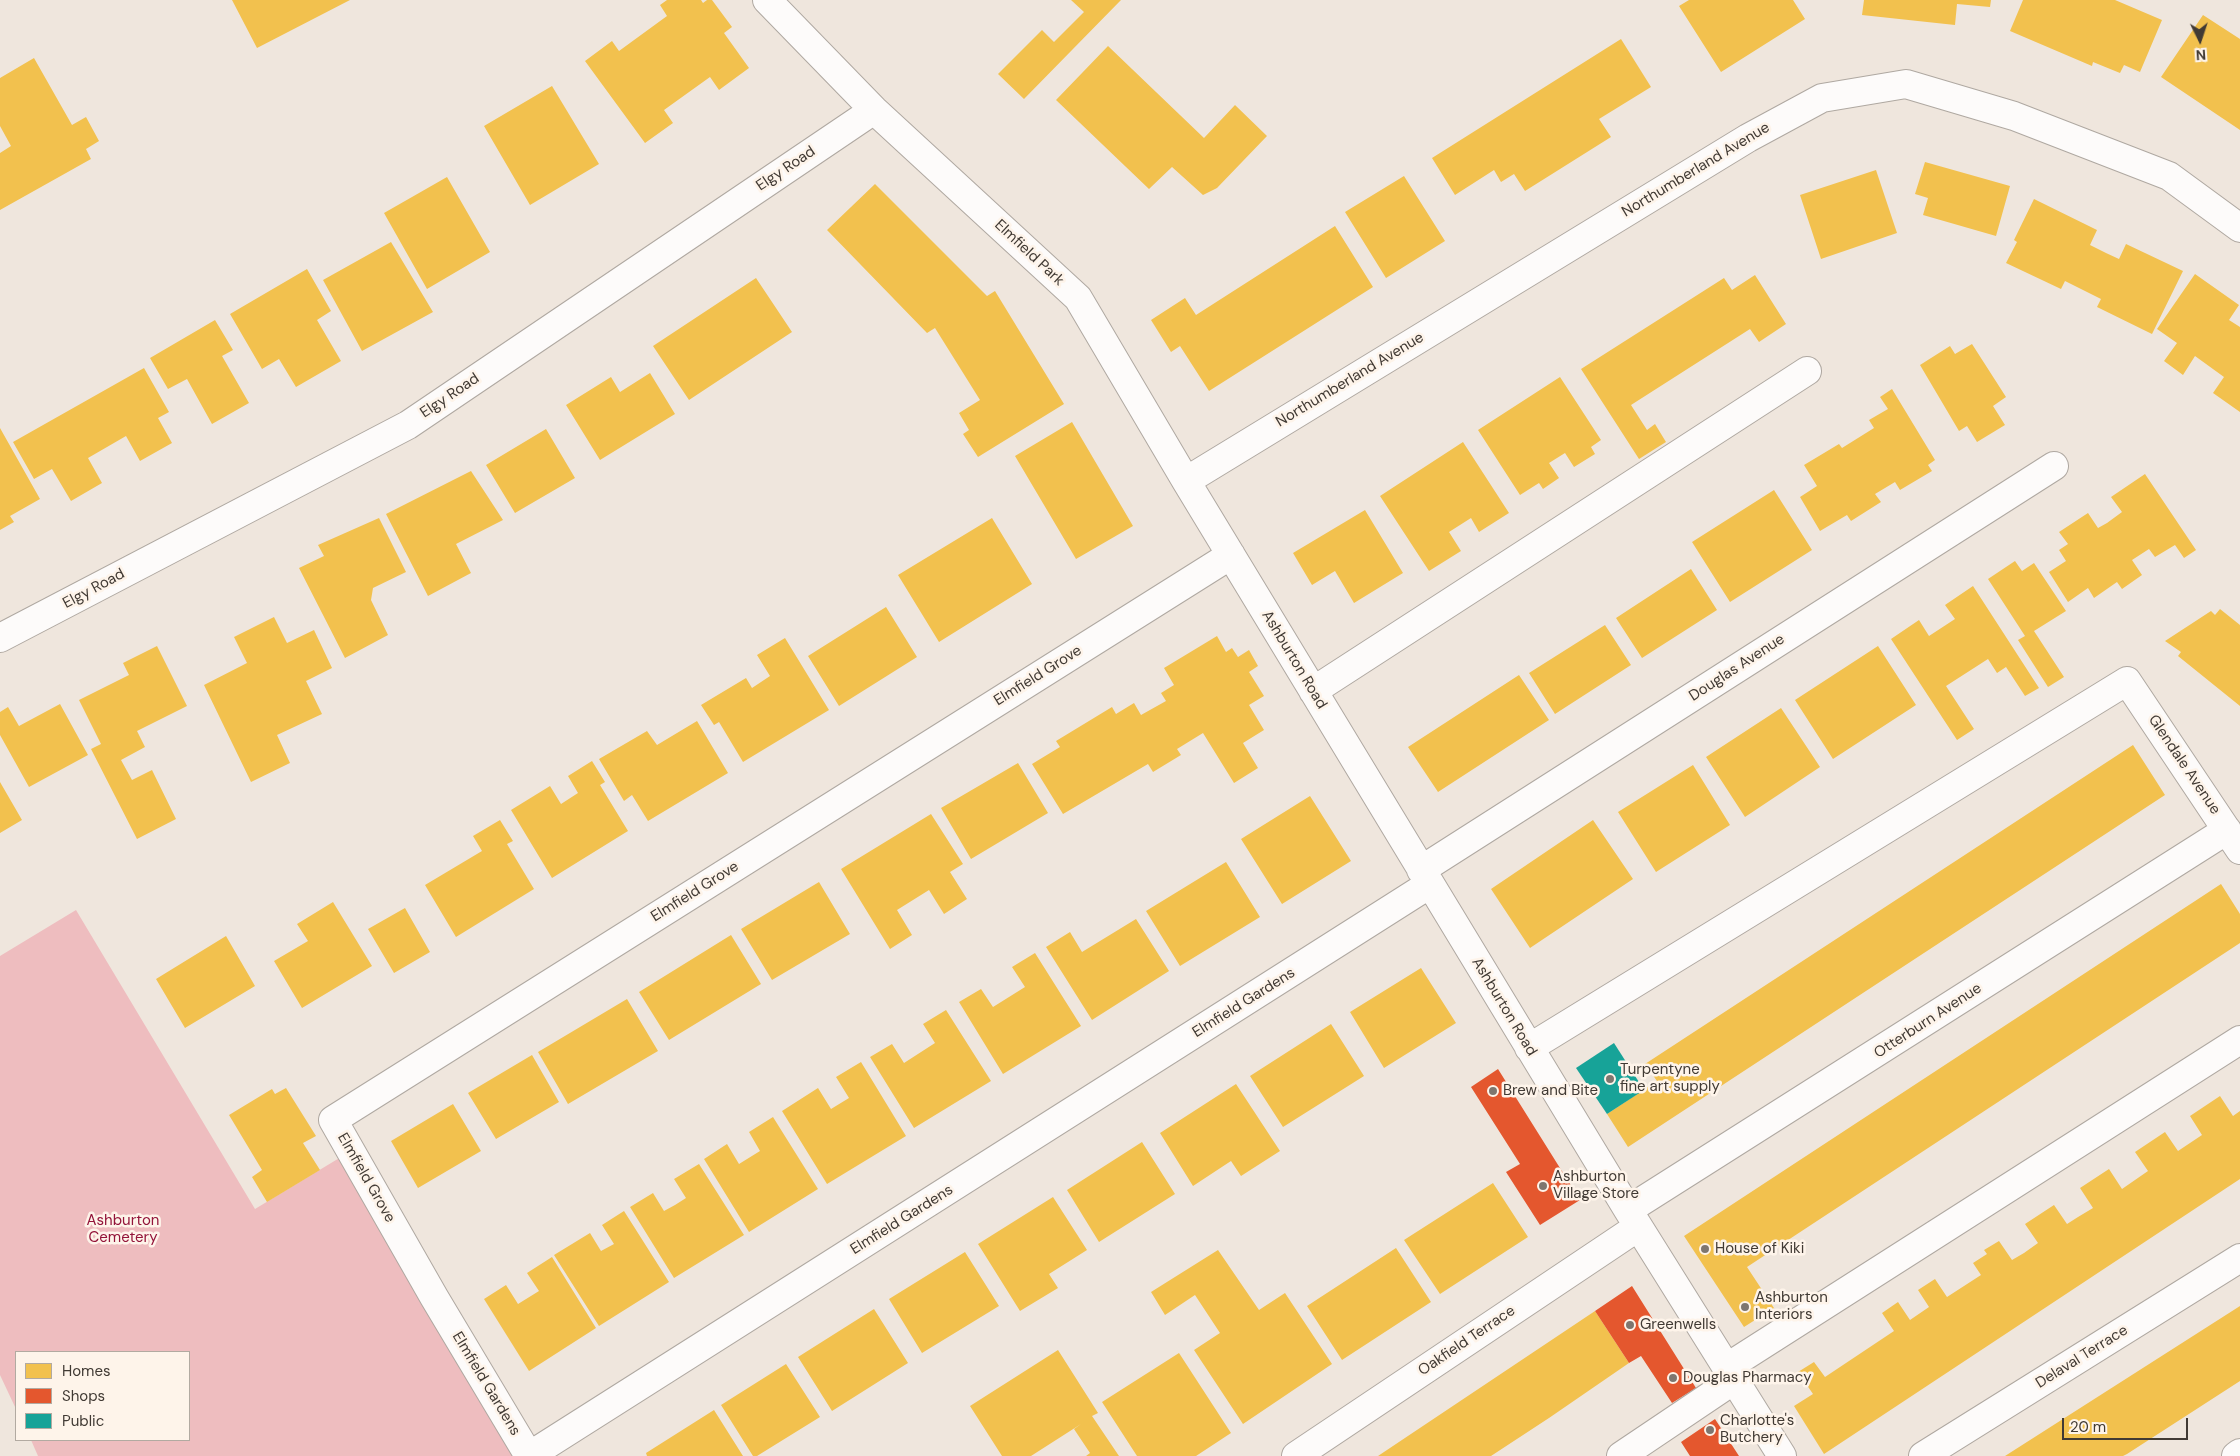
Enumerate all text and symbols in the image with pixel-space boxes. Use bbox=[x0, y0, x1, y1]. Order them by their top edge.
north arrow bbox=[2175, 15, 2225, 65]
text: N bbox=[2195, 46, 2207, 64]
street label: Northumberland Avenue bbox=[1619, 119, 1773, 221]
street label: Elgy Road bbox=[753, 143, 819, 195]
street label: Elmfield Park bbox=[990, 216, 1068, 290]
street label: Northumberland Avenue bbox=[1273, 329, 1427, 431]
street label: Elgy Road bbox=[417, 370, 483, 422]
street label: Elgy Road bbox=[60, 565, 128, 613]
street label: Ashburton Road bbox=[1258, 607, 1330, 713]
street label: Douglas Avenue bbox=[1686, 630, 1788, 706]
street label: Elmfield Grove bbox=[991, 642, 1085, 710]
street label: Glendale Avenue bbox=[2144, 712, 2224, 818]
street label: Elmfield Grove bbox=[648, 858, 742, 926]
street label: Ashburton Road bbox=[1468, 954, 1540, 1060]
street label: Elmfield Gardens bbox=[1189, 964, 1299, 1042]
street label: Otterburn Avenue bbox=[1871, 980, 1985, 1062]
place label: Turpentyne fine art supply bbox=[1620, 1061, 1720, 1096]
marker: Turpentyne fine art supply bbox=[1604, 1073, 1616, 1085]
place label: Brew and Bite bbox=[1503, 1082, 1598, 1100]
marker: Brew and Bite bbox=[1487, 1085, 1499, 1097]
street label: Elmfield Grove bbox=[333, 1130, 399, 1226]
place label: Ashburton Village Store bbox=[1553, 1168, 1639, 1203]
marker: Ashburton Village Store bbox=[1537, 1180, 1549, 1192]
street label: Elmfield Gardens bbox=[847, 1181, 957, 1259]
park label: Ashburton Cemetery bbox=[87, 1212, 159, 1247]
place label: House of Kiki bbox=[1715, 1240, 1804, 1258]
marker: House of Kiki bbox=[1699, 1243, 1711, 1255]
place label: Ashburton Interiors bbox=[1755, 1289, 1828, 1324]
marker: Ashburton Interiors bbox=[1739, 1301, 1751, 1313]
street label: Oakfield Terrace bbox=[1415, 1302, 1519, 1380]
place label: Greenwells bbox=[1640, 1316, 1716, 1334]
marker: Greenwells bbox=[1624, 1319, 1636, 1331]
street label: Delaval Terrace bbox=[2033, 1322, 2131, 1392]
street label: Elmfield Gardens bbox=[448, 1329, 524, 1439]
legend bbox=[15, 1351, 190, 1441]
text: Homes bbox=[62, 1361, 111, 1381]
place label: Douglas Pharmacy bbox=[1683, 1369, 1812, 1387]
marker: Douglas Pharmacy bbox=[1667, 1372, 1679, 1384]
text: Shops bbox=[62, 1386, 105, 1406]
scale bar bbox=[2065, 1408, 2191, 1440]
text: Public bbox=[62, 1411, 104, 1431]
place label: Charlotte's Butchery bbox=[1720, 1412, 1794, 1447]
text: 20 m bbox=[2070, 1417, 2106, 1437]
marker: Charlotte's Butchery bbox=[1704, 1424, 1716, 1436]

